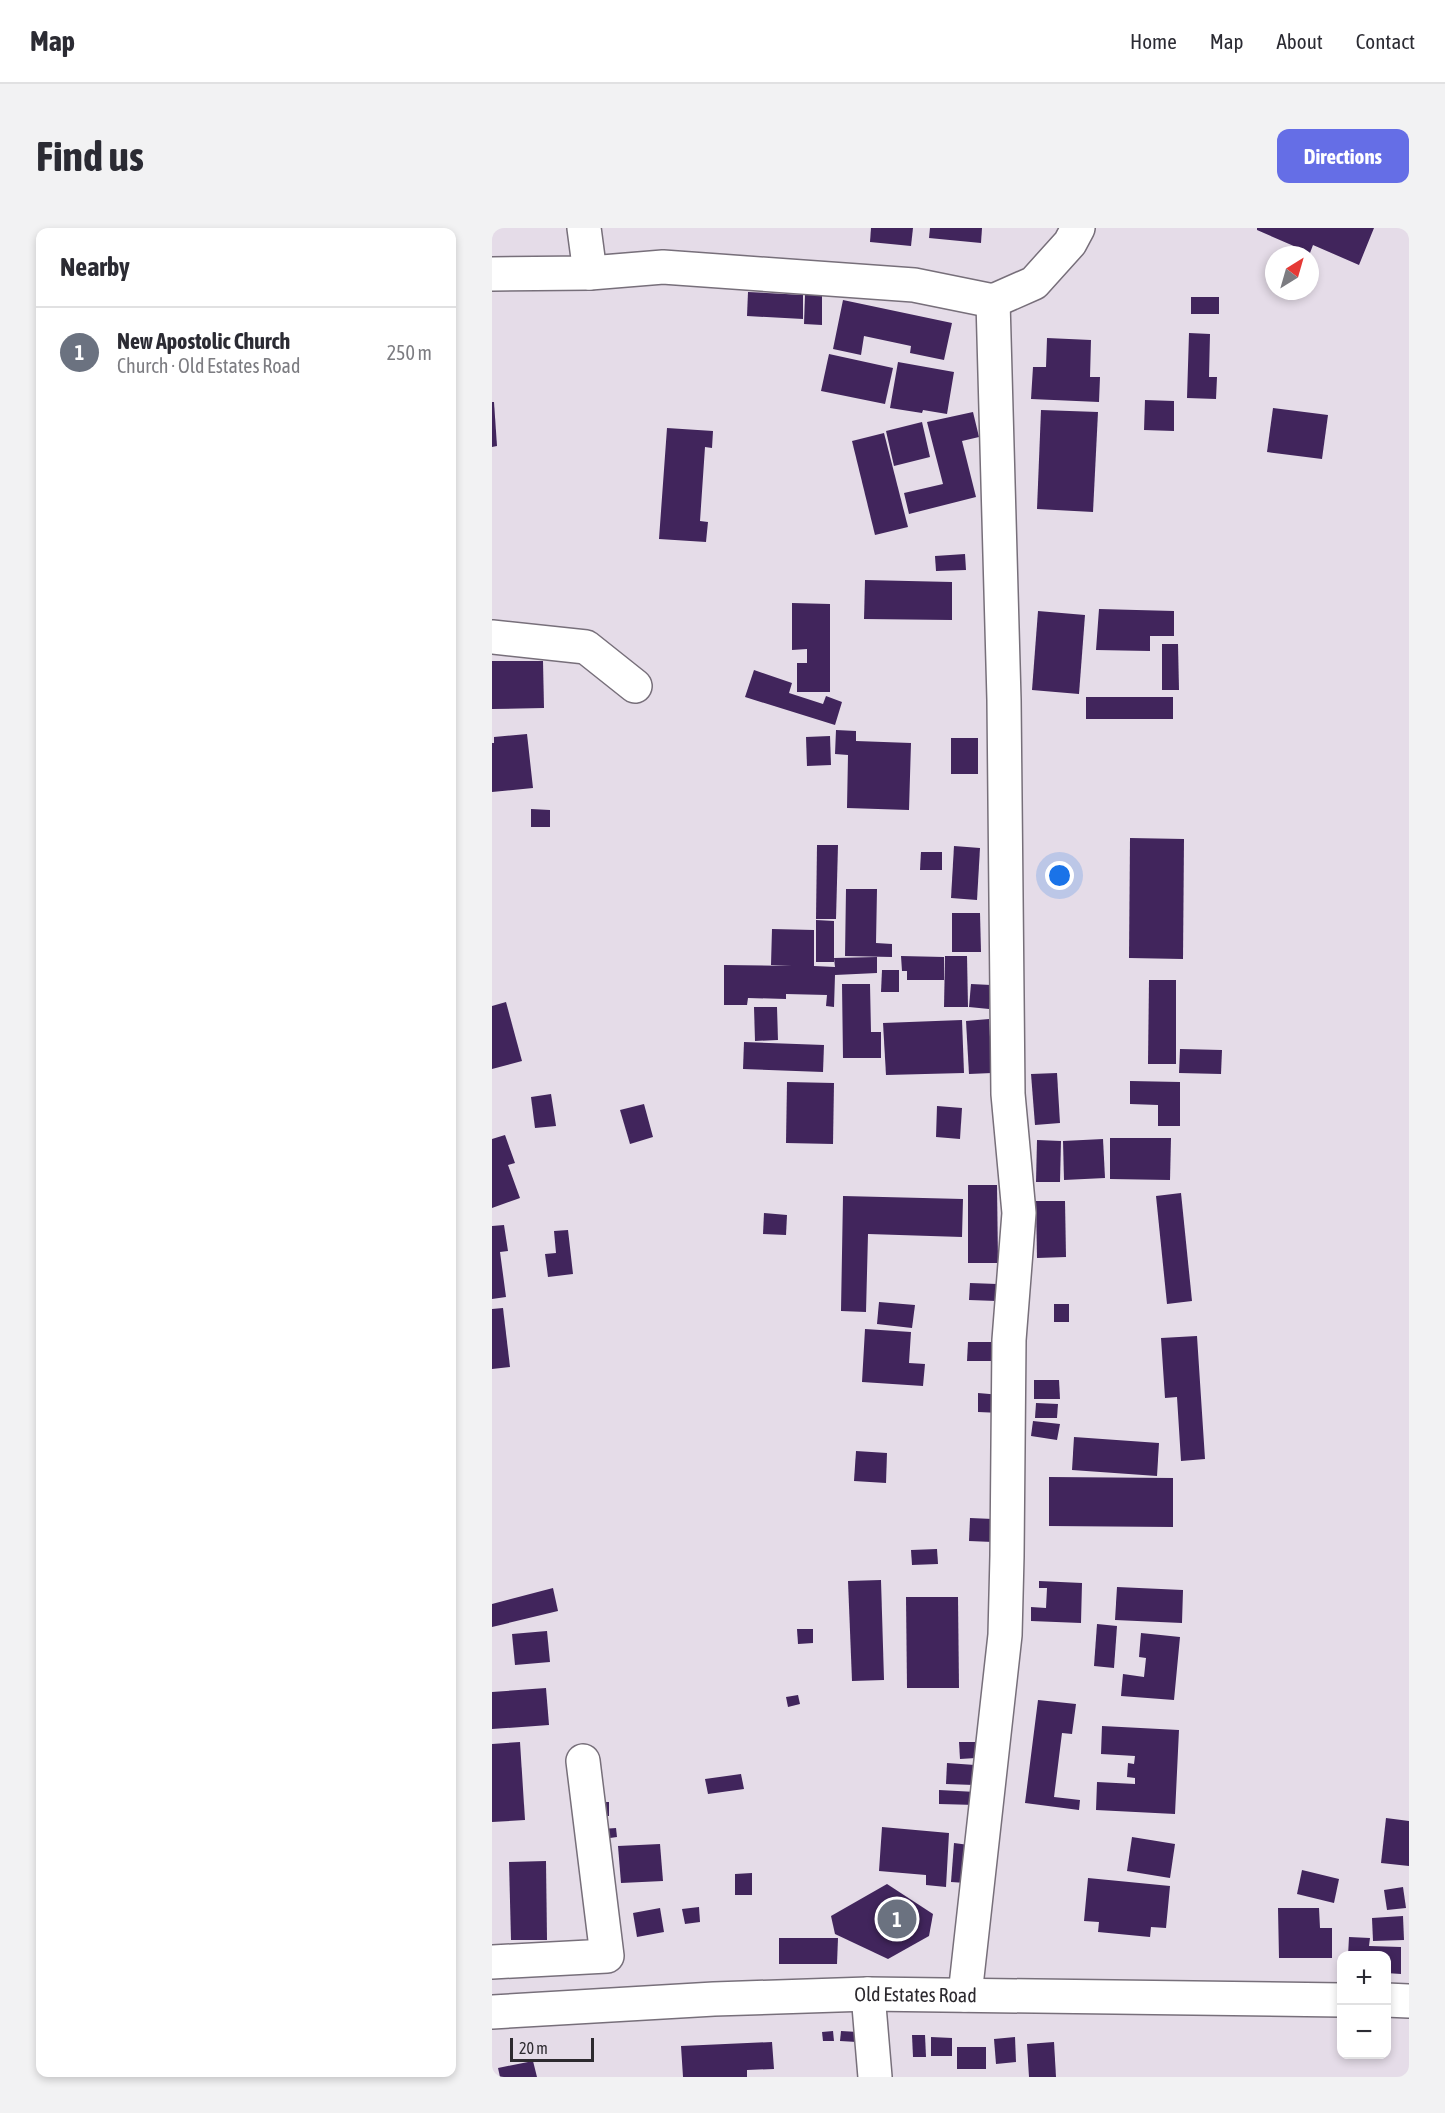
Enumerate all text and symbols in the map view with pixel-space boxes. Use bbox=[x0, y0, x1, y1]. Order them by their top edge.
text: Map bbox=[30, 25, 75, 57]
text: Home bbox=[1130, 29, 1177, 53]
text: Map bbox=[1210, 29, 1244, 53]
text: About bbox=[1277, 29, 1323, 53]
text: Contact bbox=[1356, 29, 1415, 53]
button: Directions bbox=[1277, 129, 1409, 183]
text: Find us bbox=[36, 132, 144, 180]
north arrow bbox=[1265, 246, 1319, 300]
text: Nearby bbox=[60, 252, 130, 282]
text: New Apostolic Church bbox=[117, 328, 290, 354]
text: 1 bbox=[75, 341, 84, 364]
text: 250 m bbox=[387, 341, 432, 364]
text: Church · Old Estates Road bbox=[117, 354, 300, 377]
your location bbox=[1045, 861, 1074, 890]
pin: 1 bbox=[878, 1896, 916, 1942]
map controls bbox=[1337, 1951, 1391, 2059]
button: + bbox=[1337, 1951, 1391, 2005]
street label: Old Estates Road bbox=[854, 1982, 977, 2006]
button: − bbox=[1337, 2005, 1391, 2059]
scale bar bbox=[510, 2035, 594, 2062]
text: 20 m bbox=[519, 2039, 548, 2057]

